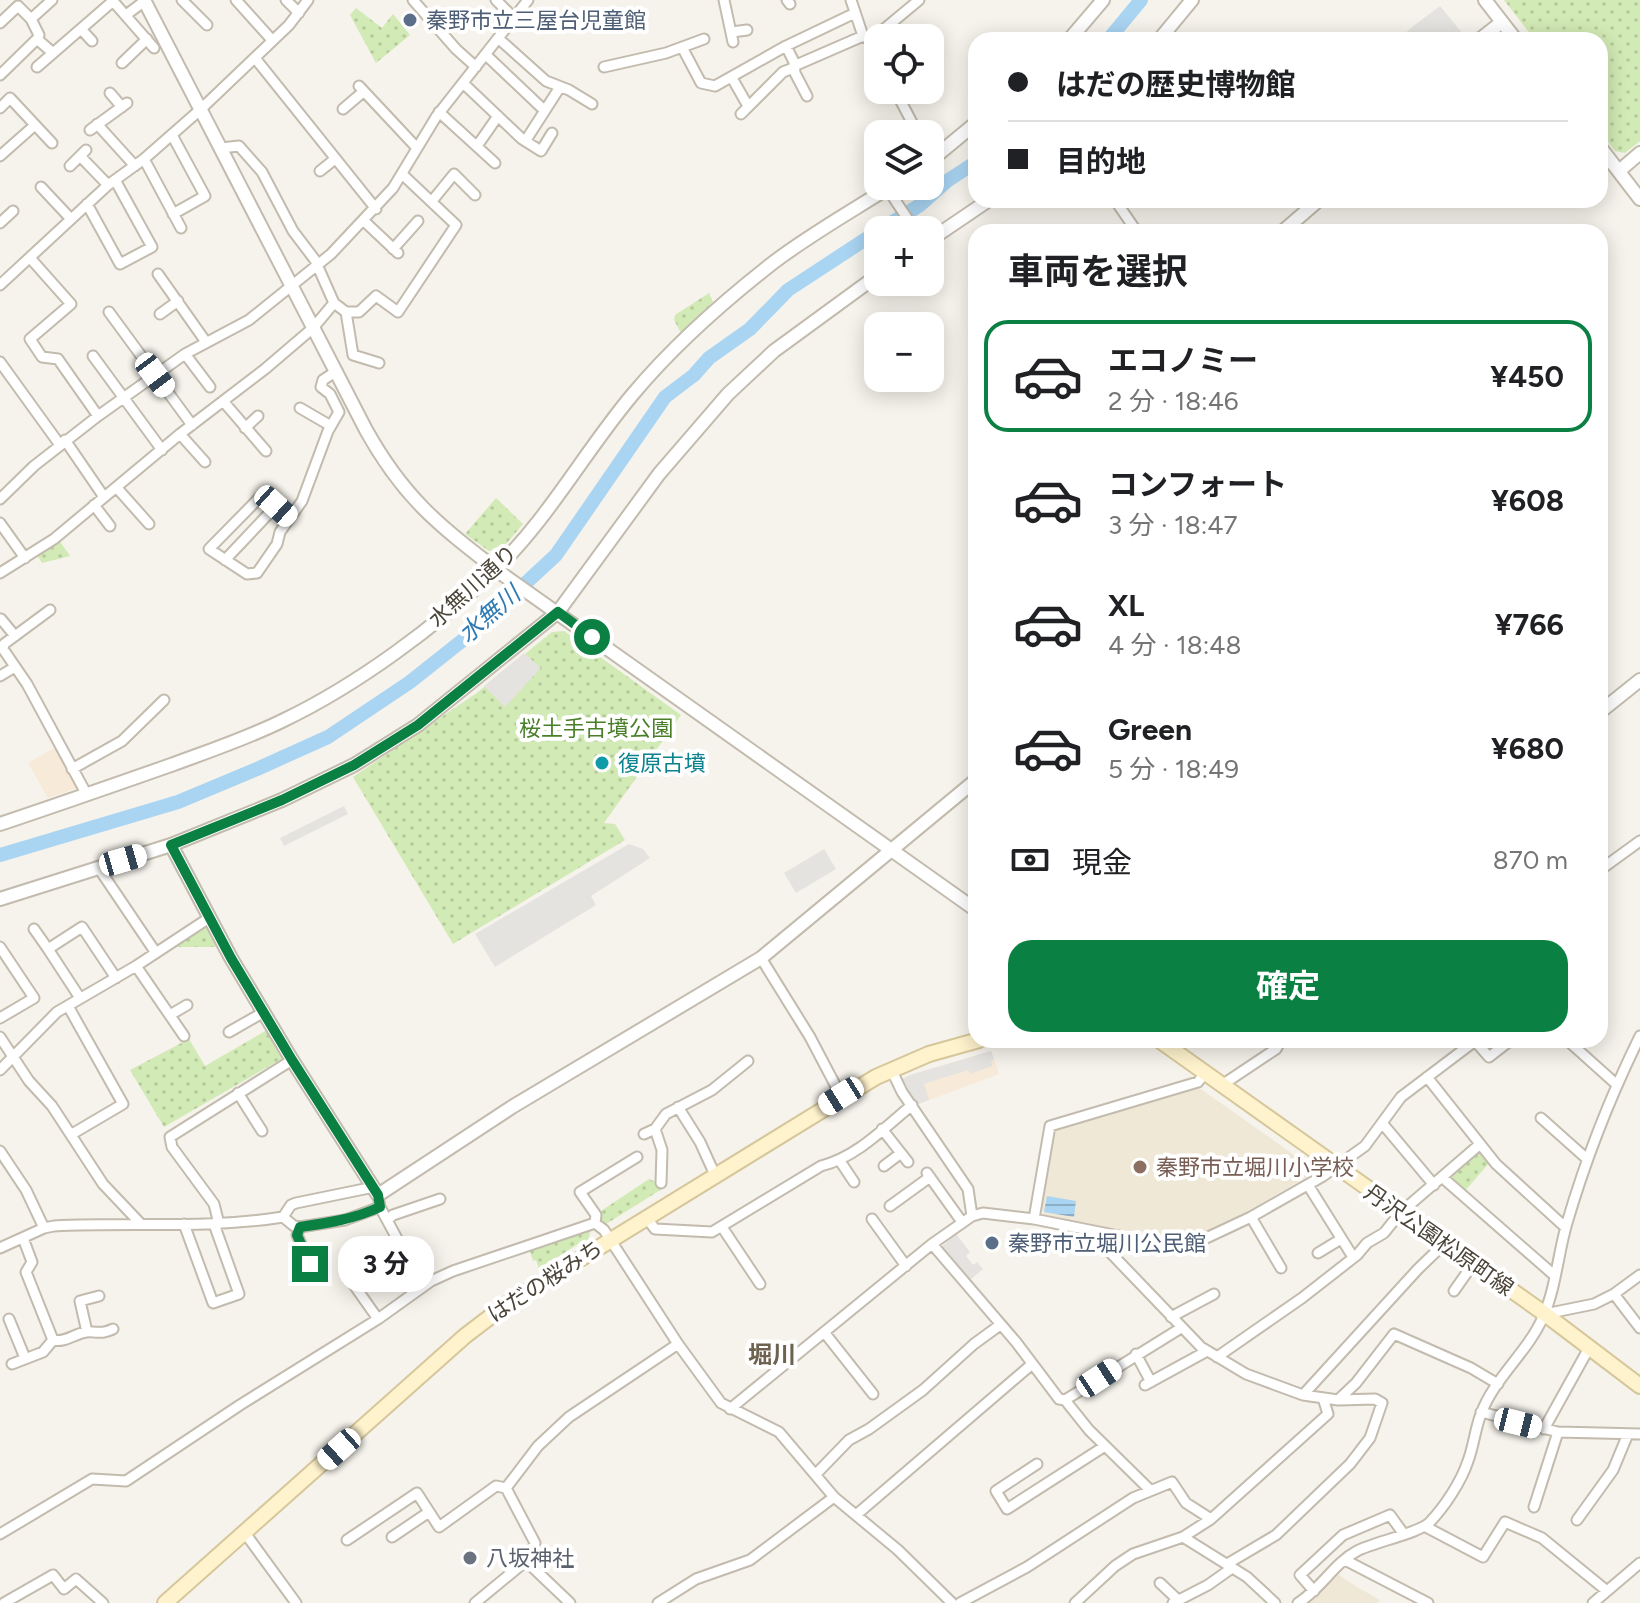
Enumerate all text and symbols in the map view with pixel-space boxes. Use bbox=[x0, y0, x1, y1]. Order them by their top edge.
place label: 秦野市立三屋台児童館 bbox=[426, 7, 646, 34]
marker: 秦野市立三屋台児童館 bbox=[401, 11, 419, 29]
map controls bbox=[864, 24, 944, 392]
button: locate bbox=[864, 24, 944, 104]
text: はだの歴史博物館 bbox=[1056, 66, 1295, 103]
button: layers bbox=[864, 120, 944, 200]
text: 目的地 bbox=[1056, 143, 1146, 180]
button: + bbox=[864, 216, 944, 296]
text: 車両を選択 bbox=[1008, 250, 1188, 293]
button: − bbox=[864, 312, 944, 392]
icon: car bbox=[1012, 340, 1084, 412]
text: エコノミー bbox=[1108, 342, 1258, 379]
car bbox=[131, 349, 179, 401]
text: ¥450 bbox=[1490, 358, 1564, 395]
text: 2 分 · 18:46 bbox=[1108, 385, 1239, 417]
icon: car bbox=[1012, 464, 1084, 536]
text: コンフォート bbox=[1108, 466, 1287, 503]
car bbox=[250, 481, 302, 531]
text: ¥608 bbox=[1491, 482, 1564, 519]
text: 3 分 · 18:47 bbox=[1108, 509, 1237, 541]
street label: 水無川通り bbox=[423, 539, 523, 633]
water label: 水無川 bbox=[452, 580, 526, 648]
text: XL bbox=[1108, 587, 1144, 624]
icon: car bbox=[1012, 588, 1084, 660]
text: ¥766 bbox=[1495, 606, 1564, 643]
route start bbox=[574, 619, 610, 655]
text: 4 分 · 18:48 bbox=[1108, 629, 1241, 661]
text: Green bbox=[1108, 711, 1192, 748]
icon: car bbox=[1012, 712, 1084, 784]
park label: 桜土手古墳公園 bbox=[519, 715, 673, 742]
text: ¥680 bbox=[1491, 730, 1564, 767]
place label: 復原古墳 bbox=[618, 750, 706, 777]
text: 5 分 · 18:49 bbox=[1108, 753, 1239, 785]
marker: 復原古墳 bbox=[593, 754, 611, 772]
icon: cash bbox=[1008, 838, 1052, 882]
car bbox=[97, 842, 149, 878]
text: 現金 bbox=[1072, 844, 1132, 881]
text: 870 m bbox=[1493, 844, 1568, 876]
button: 確定 bbox=[1008, 940, 1568, 1032]
car bbox=[814, 1073, 868, 1119]
place label: 秦野市立堀川小学校 bbox=[1156, 1154, 1354, 1181]
marker: 秦野市立堀川小学校 bbox=[1131, 1158, 1149, 1176]
street label: 丹沢公園松原町線 bbox=[1359, 1178, 1519, 1302]
place label: 秦野市立堀川公民館 bbox=[1008, 1230, 1206, 1257]
street label: はだの桜みち bbox=[482, 1234, 608, 1328]
marker: 秦野市立堀川公民館 bbox=[983, 1234, 1001, 1252]
callout: 3 分 bbox=[338, 1236, 434, 1292]
route end bbox=[292, 1246, 328, 1282]
text: 3 分 bbox=[363, 1248, 409, 1280]
district label: 堀川 bbox=[748, 1340, 796, 1369]
car bbox=[1072, 1355, 1126, 1401]
car bbox=[1492, 1406, 1544, 1440]
car bbox=[313, 1424, 365, 1474]
place label: 八坂神社 bbox=[486, 1545, 574, 1572]
marker: 八坂神社 bbox=[461, 1549, 479, 1567]

